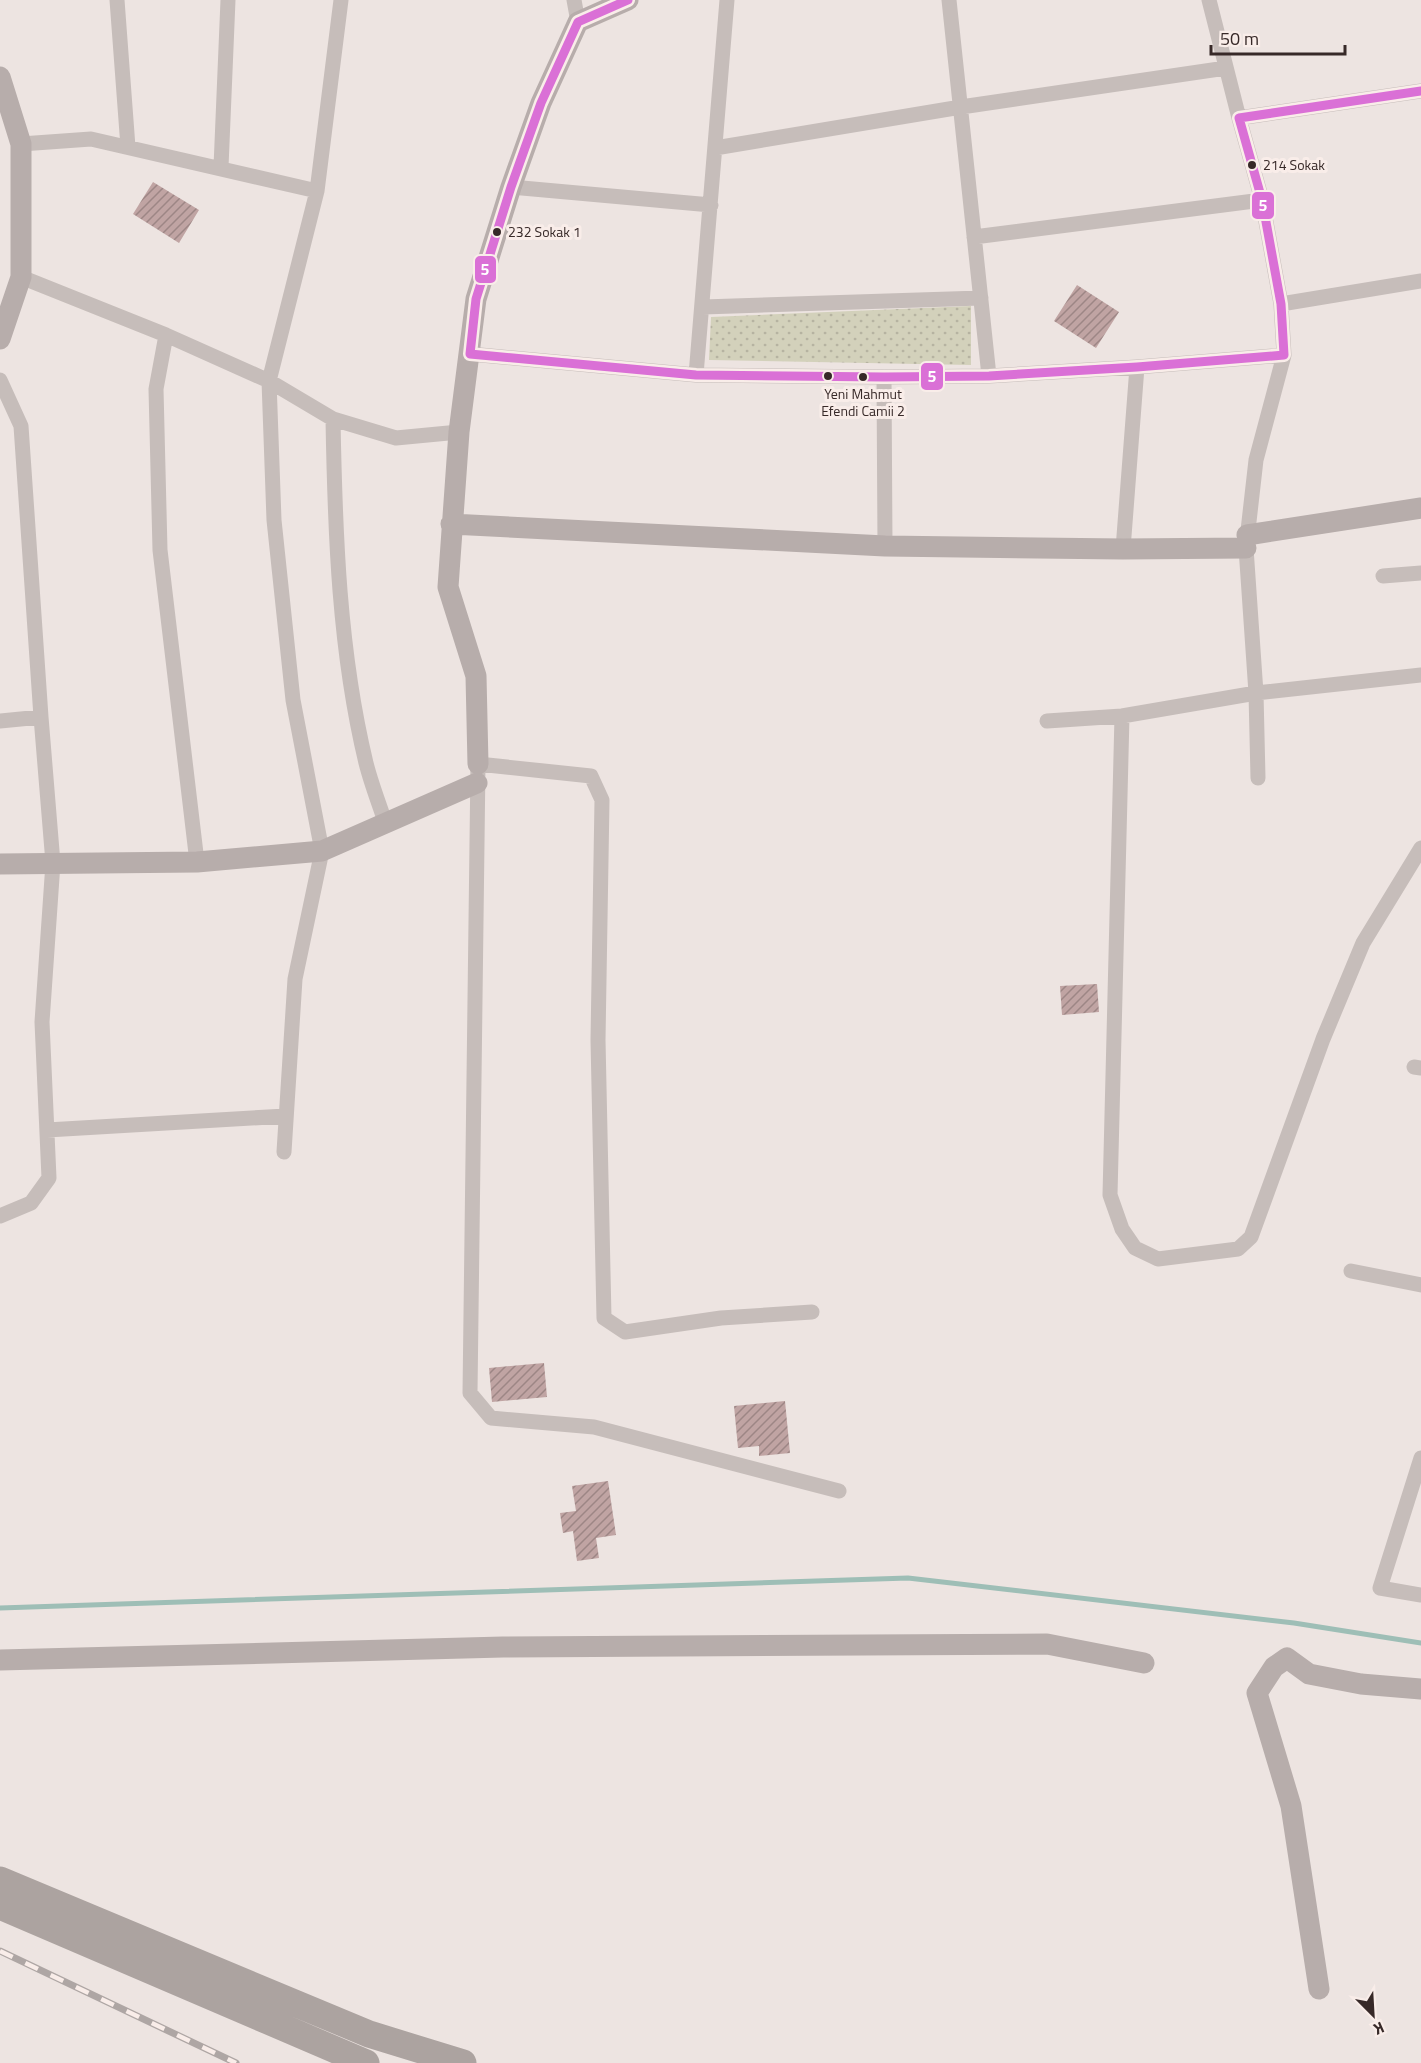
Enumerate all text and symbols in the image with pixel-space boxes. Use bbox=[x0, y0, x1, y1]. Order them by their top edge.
scale bar bbox=[1211, 18, 1344, 56]
text: 50 m bbox=[1220, 25, 1259, 52]
place label: 214 Sokak bbox=[1263, 154, 1325, 175]
marker: 214 Sokak bbox=[1246, 159, 1258, 171]
line badge: 5 bbox=[1251, 191, 1275, 220]
text: 5 bbox=[1259, 193, 1268, 217]
place label: 232 Sokak 1 bbox=[508, 221, 581, 242]
marker: 232 Sokak 1 bbox=[491, 226, 503, 238]
line badge: 5 bbox=[474, 255, 497, 284]
text: 5 bbox=[481, 257, 490, 281]
line badge: 5 bbox=[920, 362, 944, 391]
text: 5 bbox=[928, 364, 937, 388]
unlabelled marker bbox=[822, 370, 834, 382]
marker: Yeni Mahmut Efendi Camii 2 bbox=[857, 371, 869, 383]
place label: Yeni Mahmut Efendi Camii 2 bbox=[821, 383, 905, 421]
north arrow bbox=[1343, 1985, 1403, 2045]
text: K bbox=[1369, 2016, 1388, 2042]

